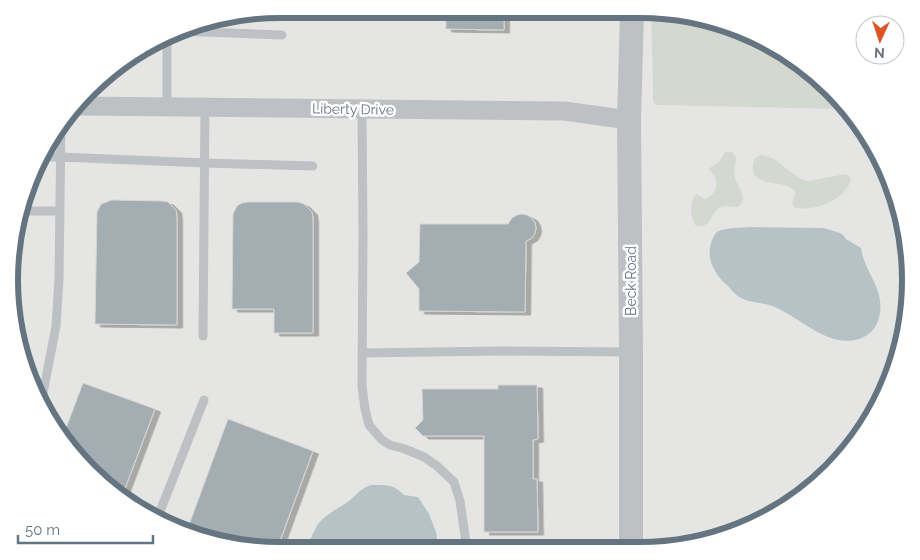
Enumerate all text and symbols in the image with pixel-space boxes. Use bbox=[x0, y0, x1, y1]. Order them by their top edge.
north arrow bbox=[855, 15, 905, 65]
text: N bbox=[874, 45, 885, 61]
street label: Liberty Drive bbox=[312, 100, 394, 118]
street label: Beck Road bbox=[623, 246, 639, 316]
scale bar bbox=[18, 512, 152, 544]
text: 50 m bbox=[25, 521, 60, 539]

